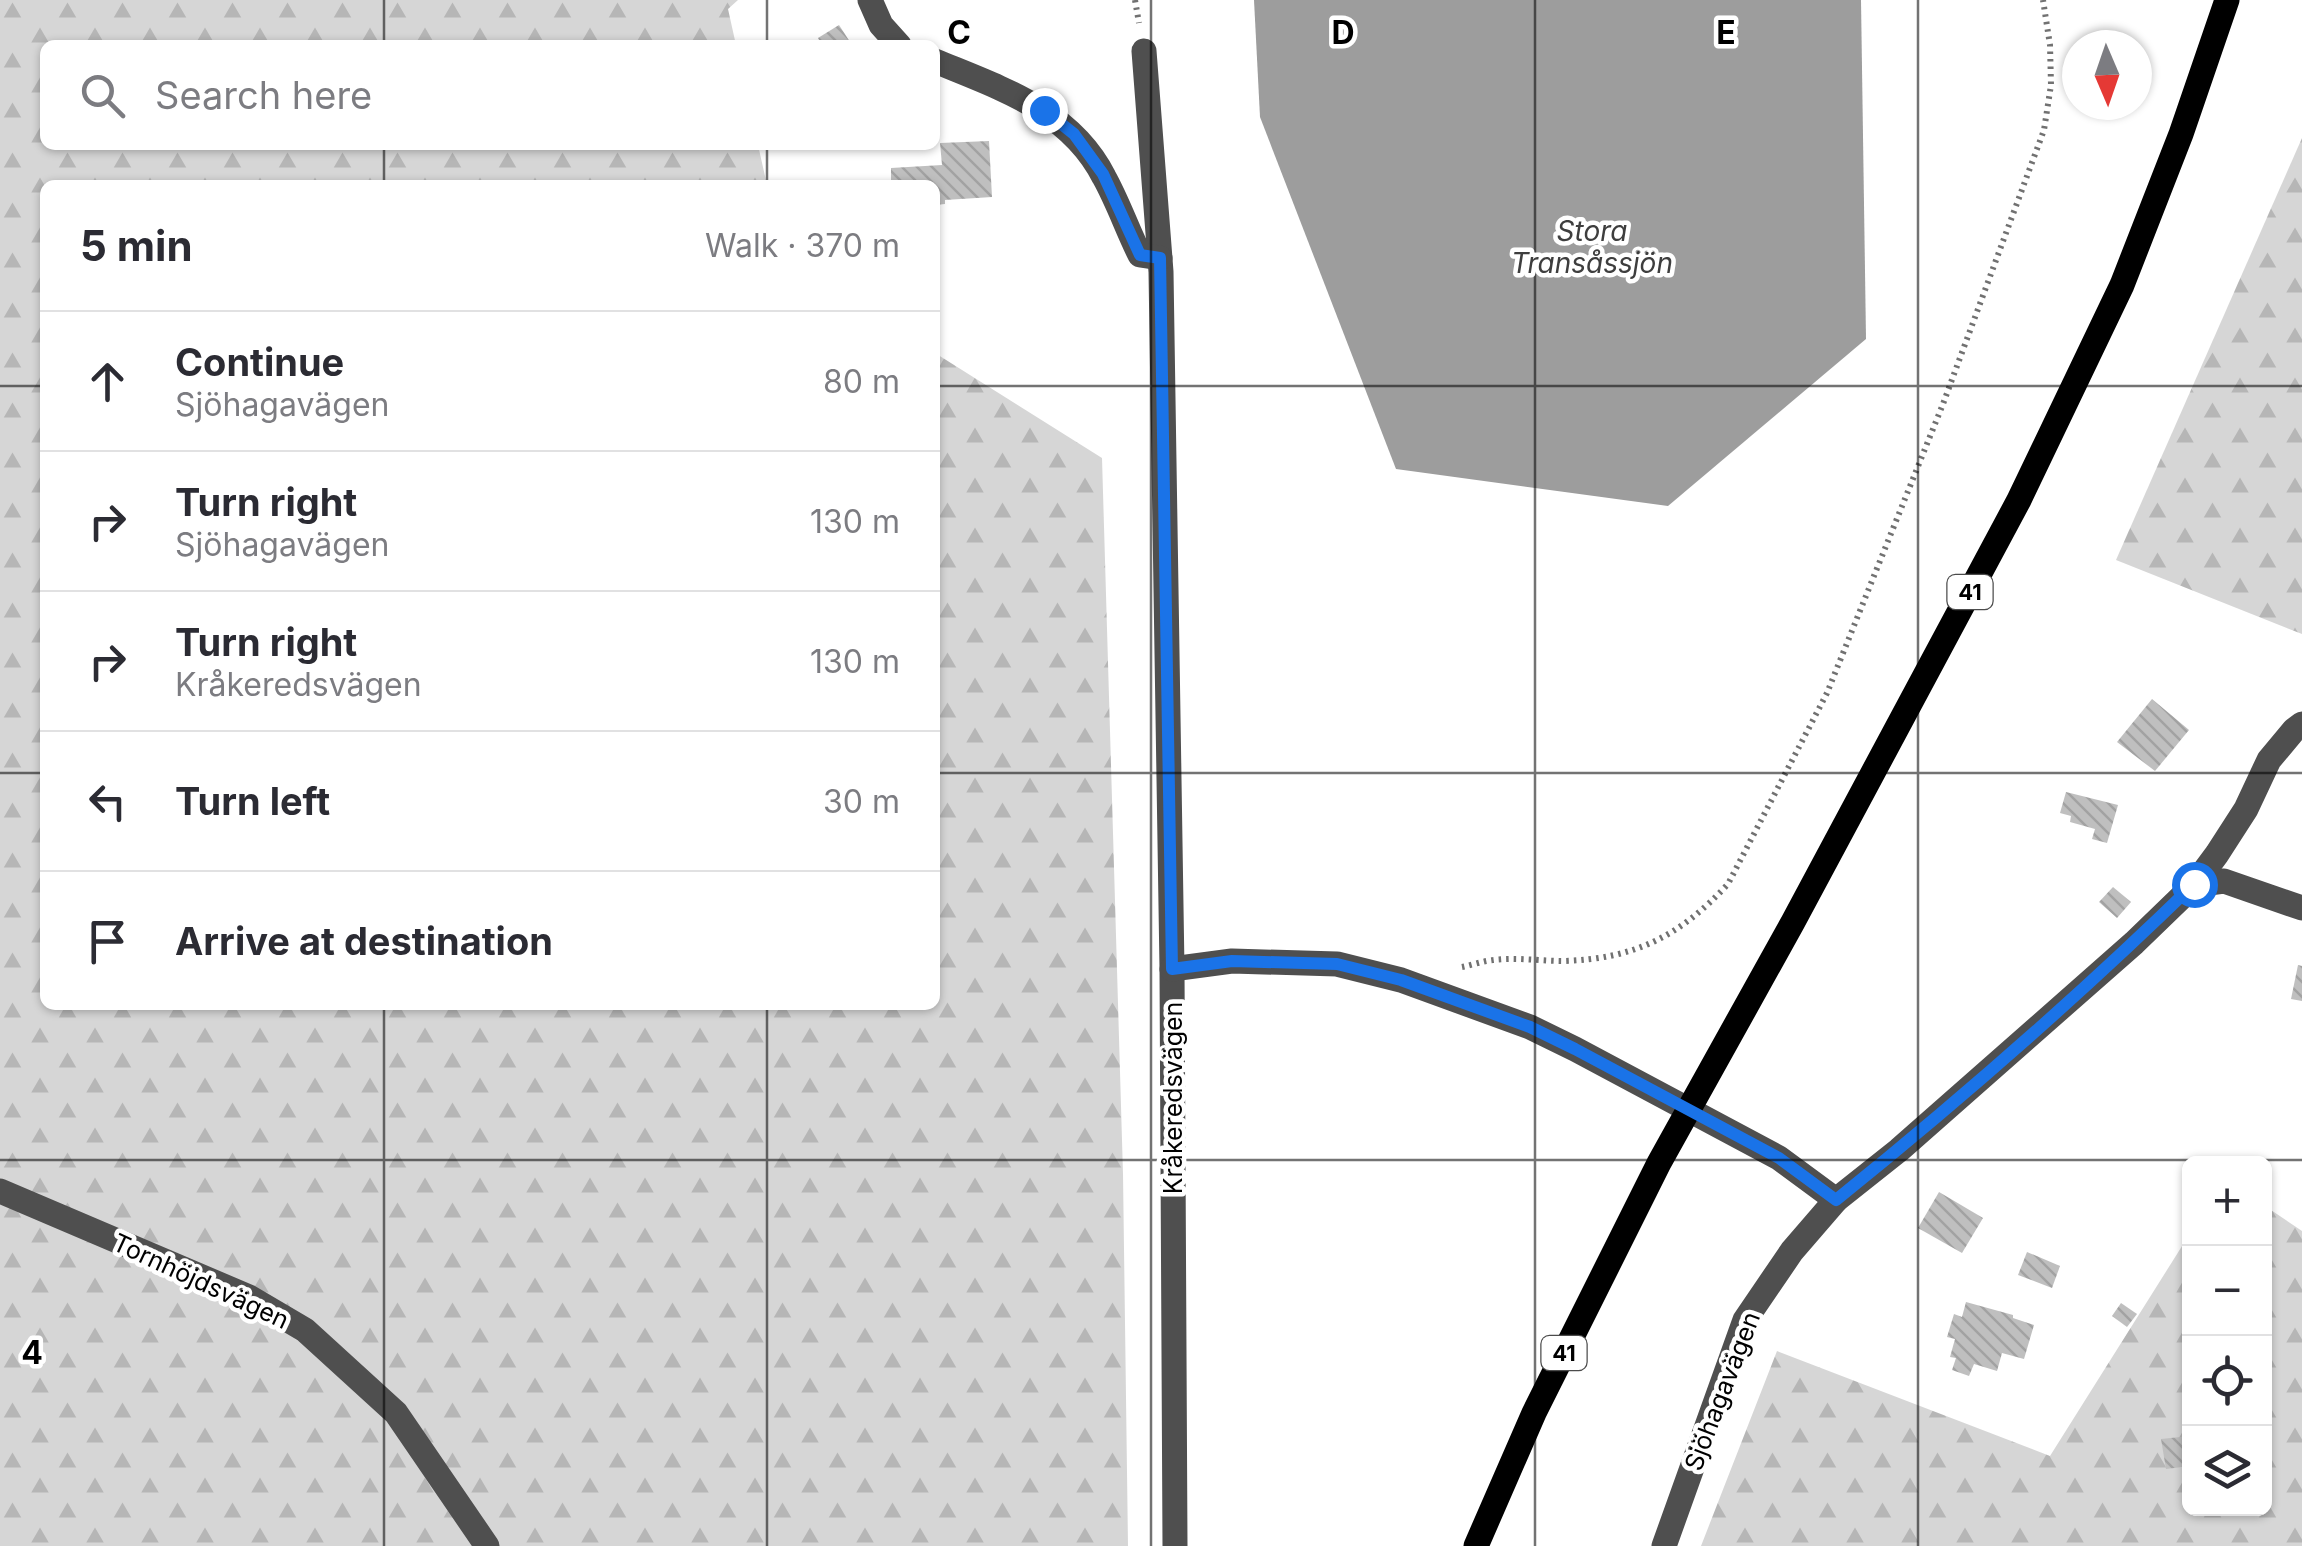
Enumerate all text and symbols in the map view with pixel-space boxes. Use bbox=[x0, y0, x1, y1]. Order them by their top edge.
text: C bbox=[947, 13, 971, 52]
text: D bbox=[1331, 13, 1355, 52]
text: E bbox=[1716, 13, 1736, 52]
north arrow bbox=[2062, 30, 2152, 120]
search box bbox=[40, 40, 940, 150]
icon: search bbox=[75, 68, 130, 123]
text: Search here bbox=[155, 72, 372, 118]
route end bbox=[1022, 88, 1068, 134]
water label: Stora Transåssjön bbox=[1511, 214, 1673, 280]
text: 5 min bbox=[80, 220, 193, 271]
text: Walk · 370 m bbox=[705, 226, 900, 265]
text: Continue bbox=[175, 339, 344, 385]
icon: ahead bbox=[80, 354, 135, 409]
text: 80 m bbox=[823, 362, 900, 401]
text: Sjöhagavägen bbox=[175, 385, 389, 424]
text: Turn right bbox=[175, 479, 357, 525]
icon: right bbox=[80, 494, 135, 549]
text: 130 m bbox=[810, 502, 900, 541]
text: Sjöhagavägen bbox=[175, 525, 389, 564]
road number: 41 bbox=[1948, 575, 1992, 609]
text: Turn right bbox=[175, 619, 357, 665]
icon: right bbox=[80, 634, 135, 689]
text: 130 m bbox=[810, 642, 900, 681]
text: Kråkeredsvägen bbox=[175, 665, 422, 704]
icon: left bbox=[80, 774, 135, 829]
text: Turn left bbox=[175, 778, 330, 824]
text: 30 m bbox=[823, 782, 900, 821]
route start bbox=[2172, 862, 2218, 908]
icon: arrive bbox=[80, 914, 135, 969]
text: Arrive at destination bbox=[175, 918, 553, 964]
street label: Kråkeredsvägen bbox=[1158, 1002, 1188, 1194]
map controls bbox=[2182, 1156, 2272, 1516]
button: + bbox=[2182, 1156, 2272, 1246]
street label: Tornhöjdsvägen bbox=[108, 1227, 294, 1335]
button: − bbox=[2182, 1246, 2272, 1336]
street label: Sjöhagavägen bbox=[1678, 1307, 1766, 1475]
text: 4 bbox=[21, 1333, 43, 1372]
road number: 41 bbox=[1542, 1336, 1586, 1370]
button: locate bbox=[2182, 1336, 2272, 1426]
button: layers bbox=[2182, 1426, 2272, 1516]

